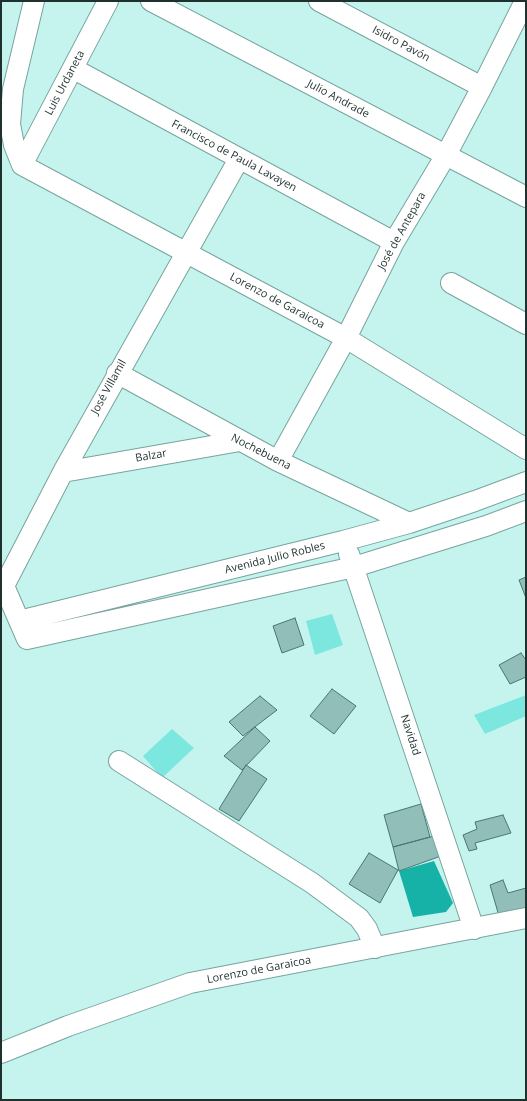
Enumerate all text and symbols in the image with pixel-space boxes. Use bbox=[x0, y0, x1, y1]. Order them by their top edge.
street label: Isidro Pavón bbox=[370, 23, 432, 65]
street label: Luis Urdaneta bbox=[42, 48, 88, 118]
street label: Julio Andrade bbox=[305, 77, 371, 121]
street label: Francisco de Paula Lavayen bbox=[169, 117, 299, 195]
street label: José de Antepara bbox=[375, 190, 429, 272]
street label: Lorenzo de Garaicoa bbox=[227, 270, 327, 332]
street label: José Villamil bbox=[89, 357, 129, 417]
street label: Nochebuena bbox=[229, 431, 293, 473]
street label: Balzar bbox=[134, 447, 168, 465]
street label: Avenida Julio Robles bbox=[223, 539, 327, 577]
street label: Navidad bbox=[397, 713, 423, 757]
street label: Lorenzo de Garaicoa bbox=[206, 953, 312, 987]

